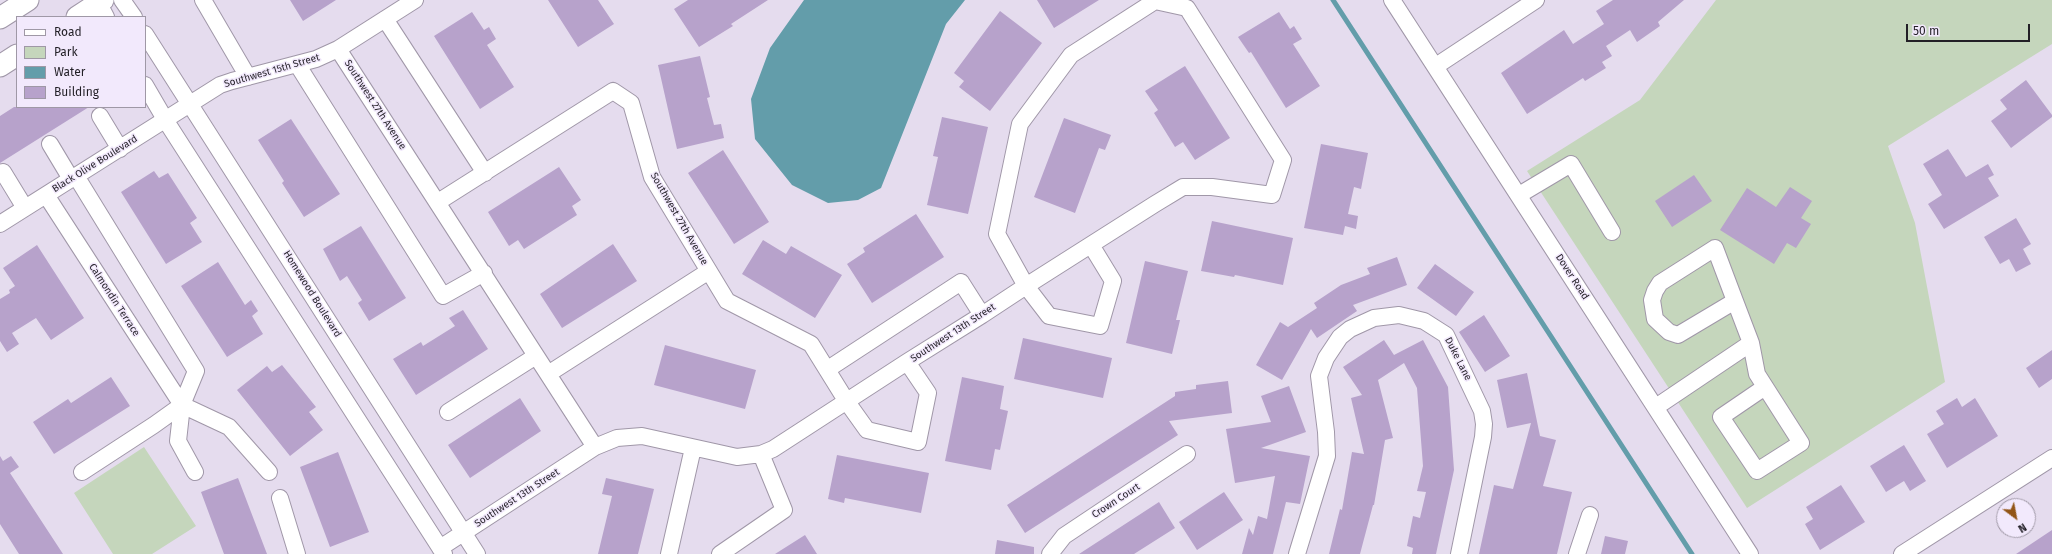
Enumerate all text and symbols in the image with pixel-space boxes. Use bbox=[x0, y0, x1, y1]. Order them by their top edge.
legend bbox=[16, 16, 146, 108]
scale bar bbox=[1908, 16, 2032, 42]
text: 50 m bbox=[1913, 24, 1939, 38]
text: Road bbox=[54, 25, 82, 39]
text: Park bbox=[54, 45, 78, 59]
street label: Southwest 15th Street bbox=[223, 52, 321, 90]
street label: Southwest 27th Avenue bbox=[341, 58, 409, 152]
text: Water bbox=[54, 65, 85, 79]
text: Building bbox=[54, 85, 99, 99]
street label: Black Olive Boulevard bbox=[50, 133, 140, 195]
street label: Southwest 27th Avenue bbox=[648, 171, 710, 267]
street label: Homewood Boulevard bbox=[280, 248, 344, 340]
street label: Dover Road bbox=[1553, 252, 1591, 302]
street label: Calmondin Terrace bbox=[86, 261, 142, 339]
street label: Southwest 13th Street bbox=[908, 301, 998, 365]
street label: Duke Lane bbox=[1442, 335, 1474, 383]
street label: Southwest 13th Street bbox=[472, 466, 562, 530]
street label: Crown Court bbox=[1090, 481, 1142, 521]
north arrow bbox=[1996, 498, 2036, 538]
text: N bbox=[2016, 520, 2029, 535]

